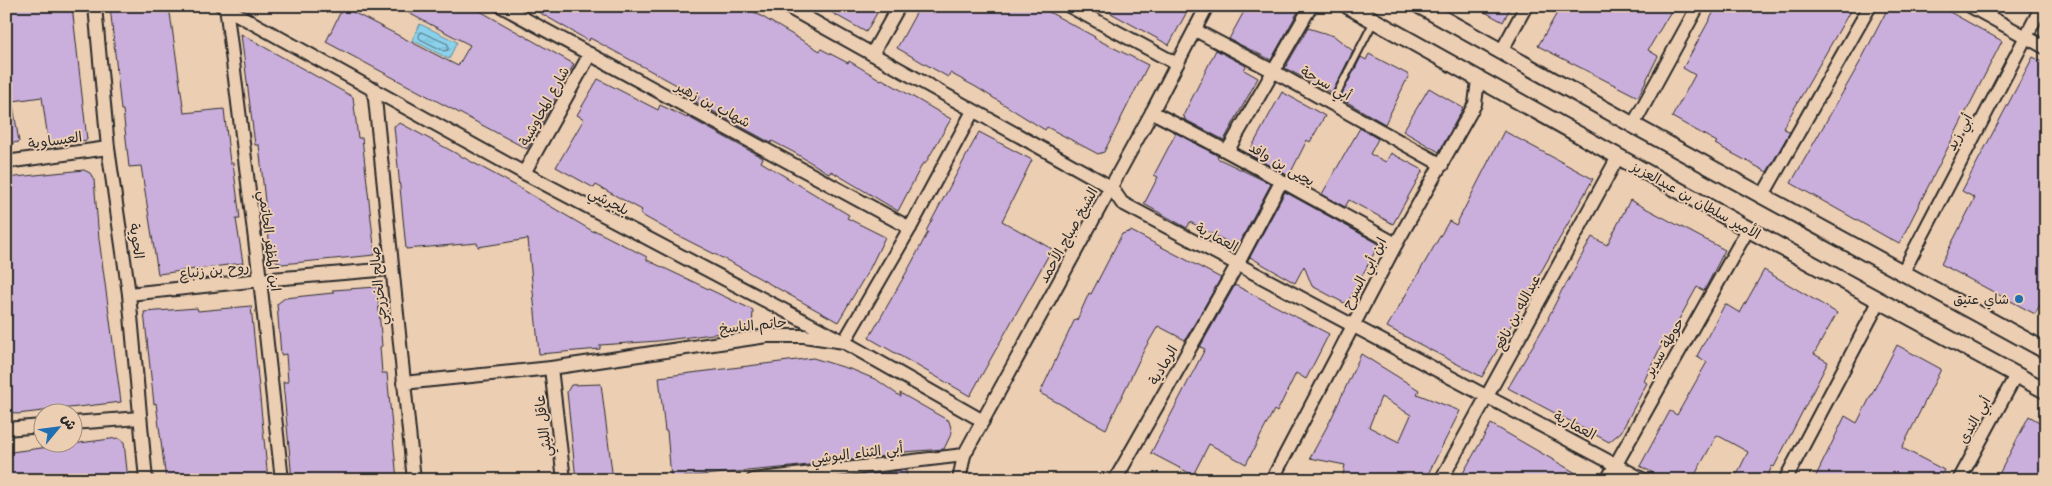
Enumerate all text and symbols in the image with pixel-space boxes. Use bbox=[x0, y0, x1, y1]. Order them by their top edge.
street label: أبي سرحة bbox=[1296, 62, 1355, 108]
street label: شارع المحاوشية bbox=[515, 63, 574, 149]
street label: شهاب بن زهير bbox=[672, 76, 754, 131]
street label: أبي زيد bbox=[1942, 110, 1980, 156]
street label: العيساوية bbox=[27, 127, 83, 153]
street label: يحيى بن وافد bbox=[1246, 138, 1318, 190]
street label: الأمير سلطان بن عبدالعزيز bbox=[1627, 156, 1764, 243]
street label: بلجرشي bbox=[584, 183, 632, 223]
street label: الشيخ صباح الأحمد bbox=[1034, 184, 1103, 286]
street label: ابن المظفر الحاتمي bbox=[251, 190, 285, 293]
street label: العمارية bbox=[1193, 218, 1241, 256]
street label: الحوية bbox=[126, 222, 148, 260]
street label: ابن أبي السرح bbox=[1338, 234, 1394, 314]
street label: صالح الخزرجي bbox=[365, 245, 395, 326]
street label: روح بن زنباع bbox=[178, 257, 250, 284]
street label: عبدالله بن نافع bbox=[1490, 271, 1546, 354]
place label: شاي عتيق bbox=[1953, 290, 2009, 310]
marker: شاي عتيق bbox=[2013, 293, 2025, 305]
street label: حاتم الناسخ bbox=[718, 313, 788, 339]
street label: حوطة سدير bbox=[1639, 314, 1688, 380]
street label: الرمادية bbox=[1144, 342, 1182, 388]
street label: أبي الندى bbox=[1954, 393, 1998, 449]
street label: عاقل الليثي bbox=[530, 394, 560, 458]
north arrow bbox=[32, 404, 82, 454]
street label: العمارية bbox=[1551, 406, 1599, 444]
text: ش bbox=[58, 411, 81, 433]
street label: أبي الثناء البوشي bbox=[810, 438, 905, 472]

